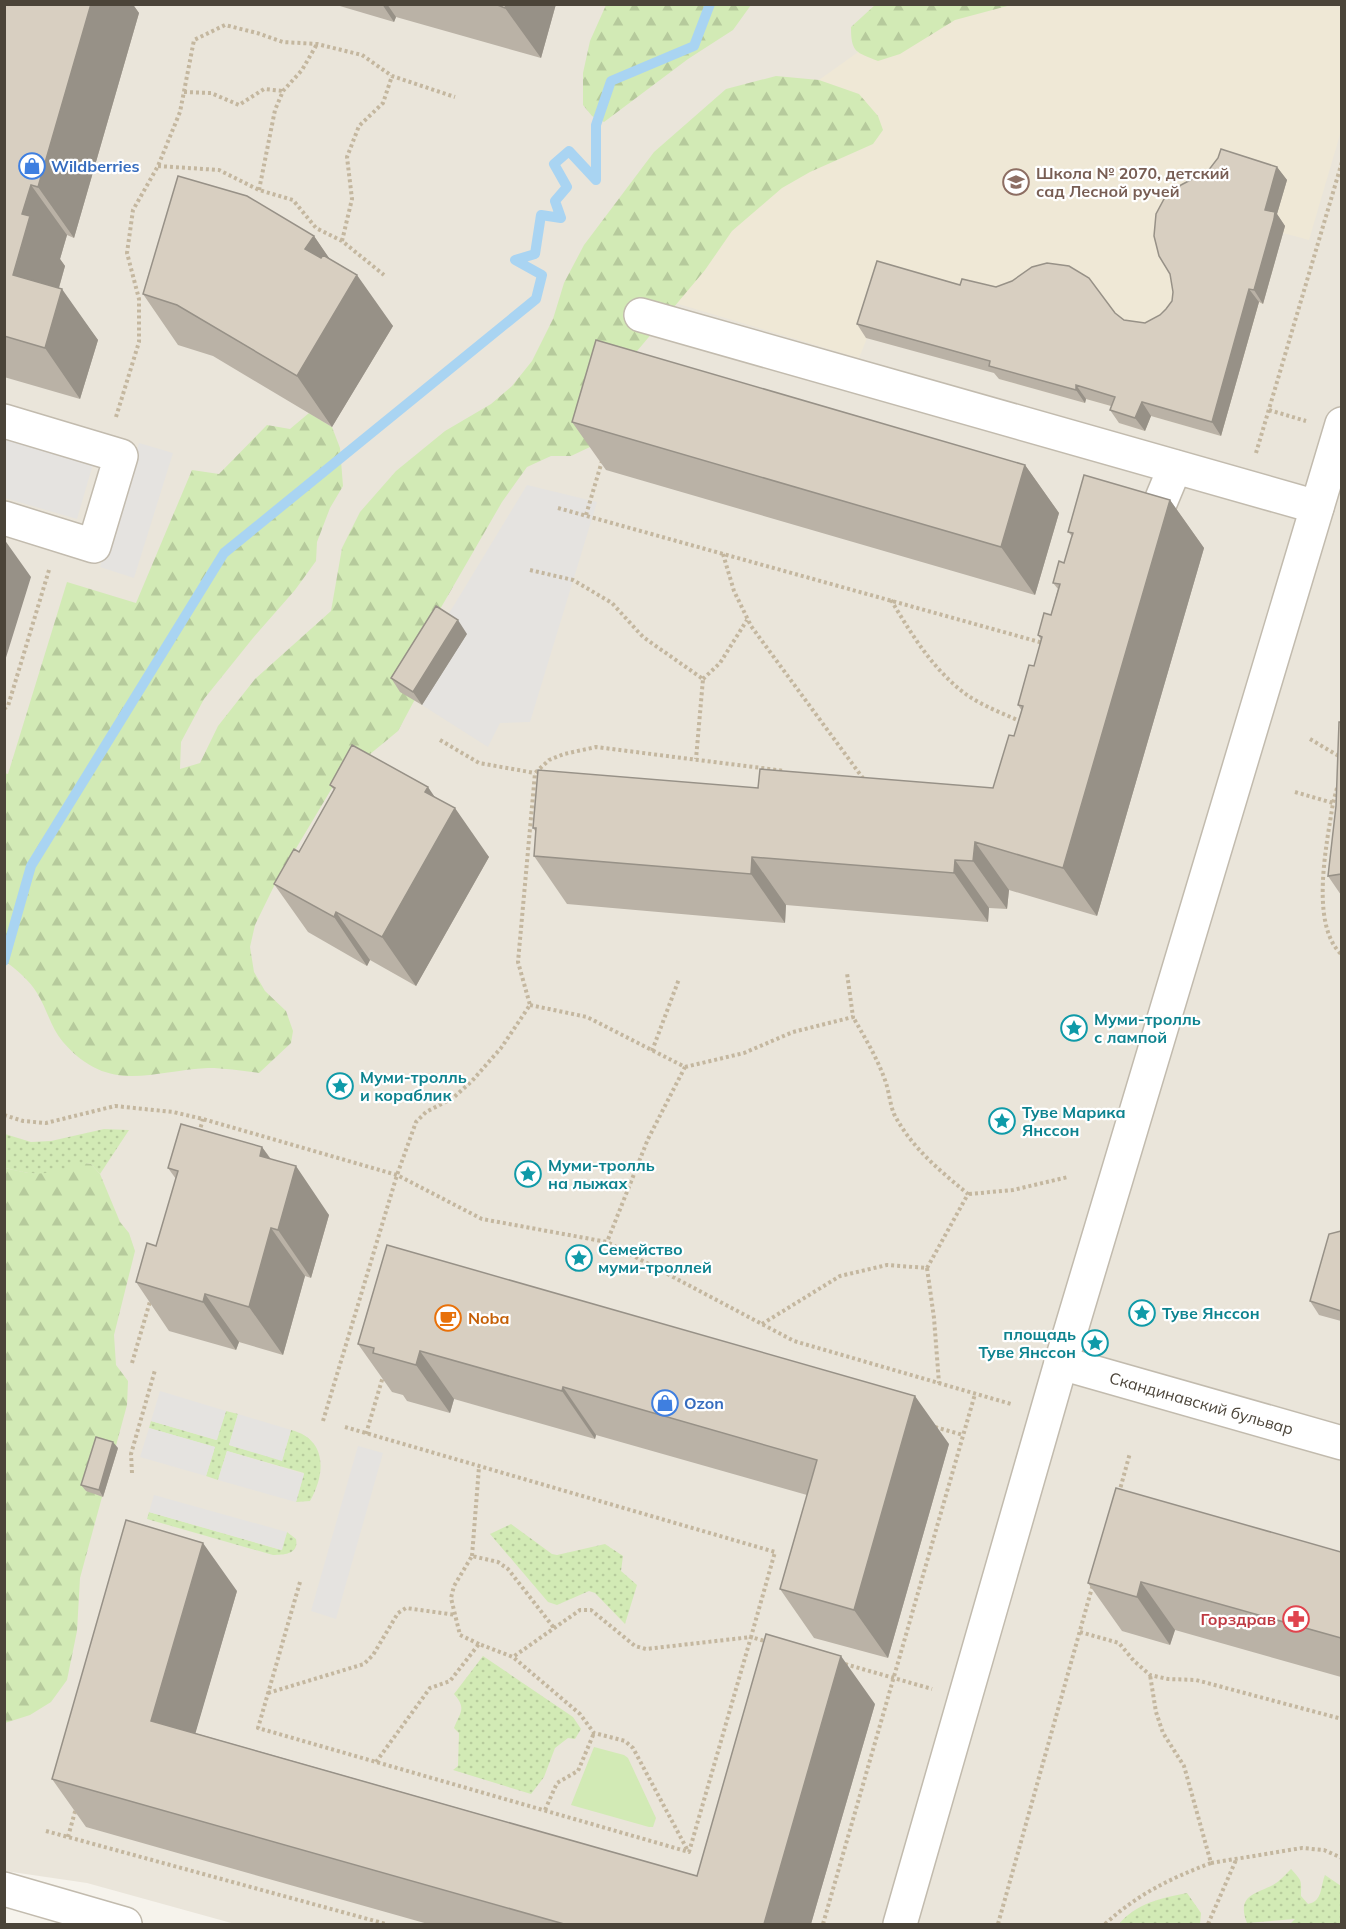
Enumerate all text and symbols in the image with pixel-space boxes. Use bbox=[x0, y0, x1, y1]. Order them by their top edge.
shop icon: Wildberries bbox=[17, 151, 47, 181]
place label: Wildberries bbox=[51, 156, 139, 176]
place label: Школа № 2070, детский сад Лесной ручей bbox=[1036, 163, 1229, 201]
school or university icon: Школа № 2070, детский сад Лесной ручей bbox=[1001, 167, 1031, 197]
place label: Муми-тролль с лампой bbox=[1094, 1009, 1201, 1047]
place icon: Муми-тролль с лампой bbox=[1059, 1013, 1089, 1043]
place label: Муми-тролль и кораблик bbox=[360, 1067, 467, 1105]
place icon: Муми-тролль и кораблик bbox=[325, 1071, 355, 1101]
place label: Туве Марика Янссон bbox=[1022, 1102, 1126, 1140]
place icon: Туве Марика Янссон bbox=[987, 1106, 1017, 1136]
place label: Муми-тролль на лыжах bbox=[548, 1155, 655, 1193]
place icon: Муми-тролль на лыжах bbox=[513, 1159, 543, 1189]
place label: Семейство муми-троллей bbox=[598, 1239, 712, 1277]
place icon: Семейство муми-троллей bbox=[564, 1243, 594, 1273]
place icon: Туве Янссон bbox=[1127, 1298, 1157, 1328]
cafe icon: Noba bbox=[433, 1303, 463, 1333]
place label: Туве Янссон bbox=[1162, 1303, 1260, 1323]
place label: Noba bbox=[468, 1308, 509, 1328]
place label: площадь Туве Янссон bbox=[978, 1324, 1076, 1362]
place icon: площадь Туве Янссон bbox=[1080, 1328, 1110, 1358]
street label: Скандинавский бульвар bbox=[1107, 1367, 1296, 1439]
shop icon: Ozon bbox=[650, 1388, 680, 1418]
place label: Ozon bbox=[684, 1393, 724, 1413]
pharmacy icon: Горздрав bbox=[1281, 1604, 1311, 1634]
place label: Горздрав bbox=[1201, 1609, 1276, 1629]

